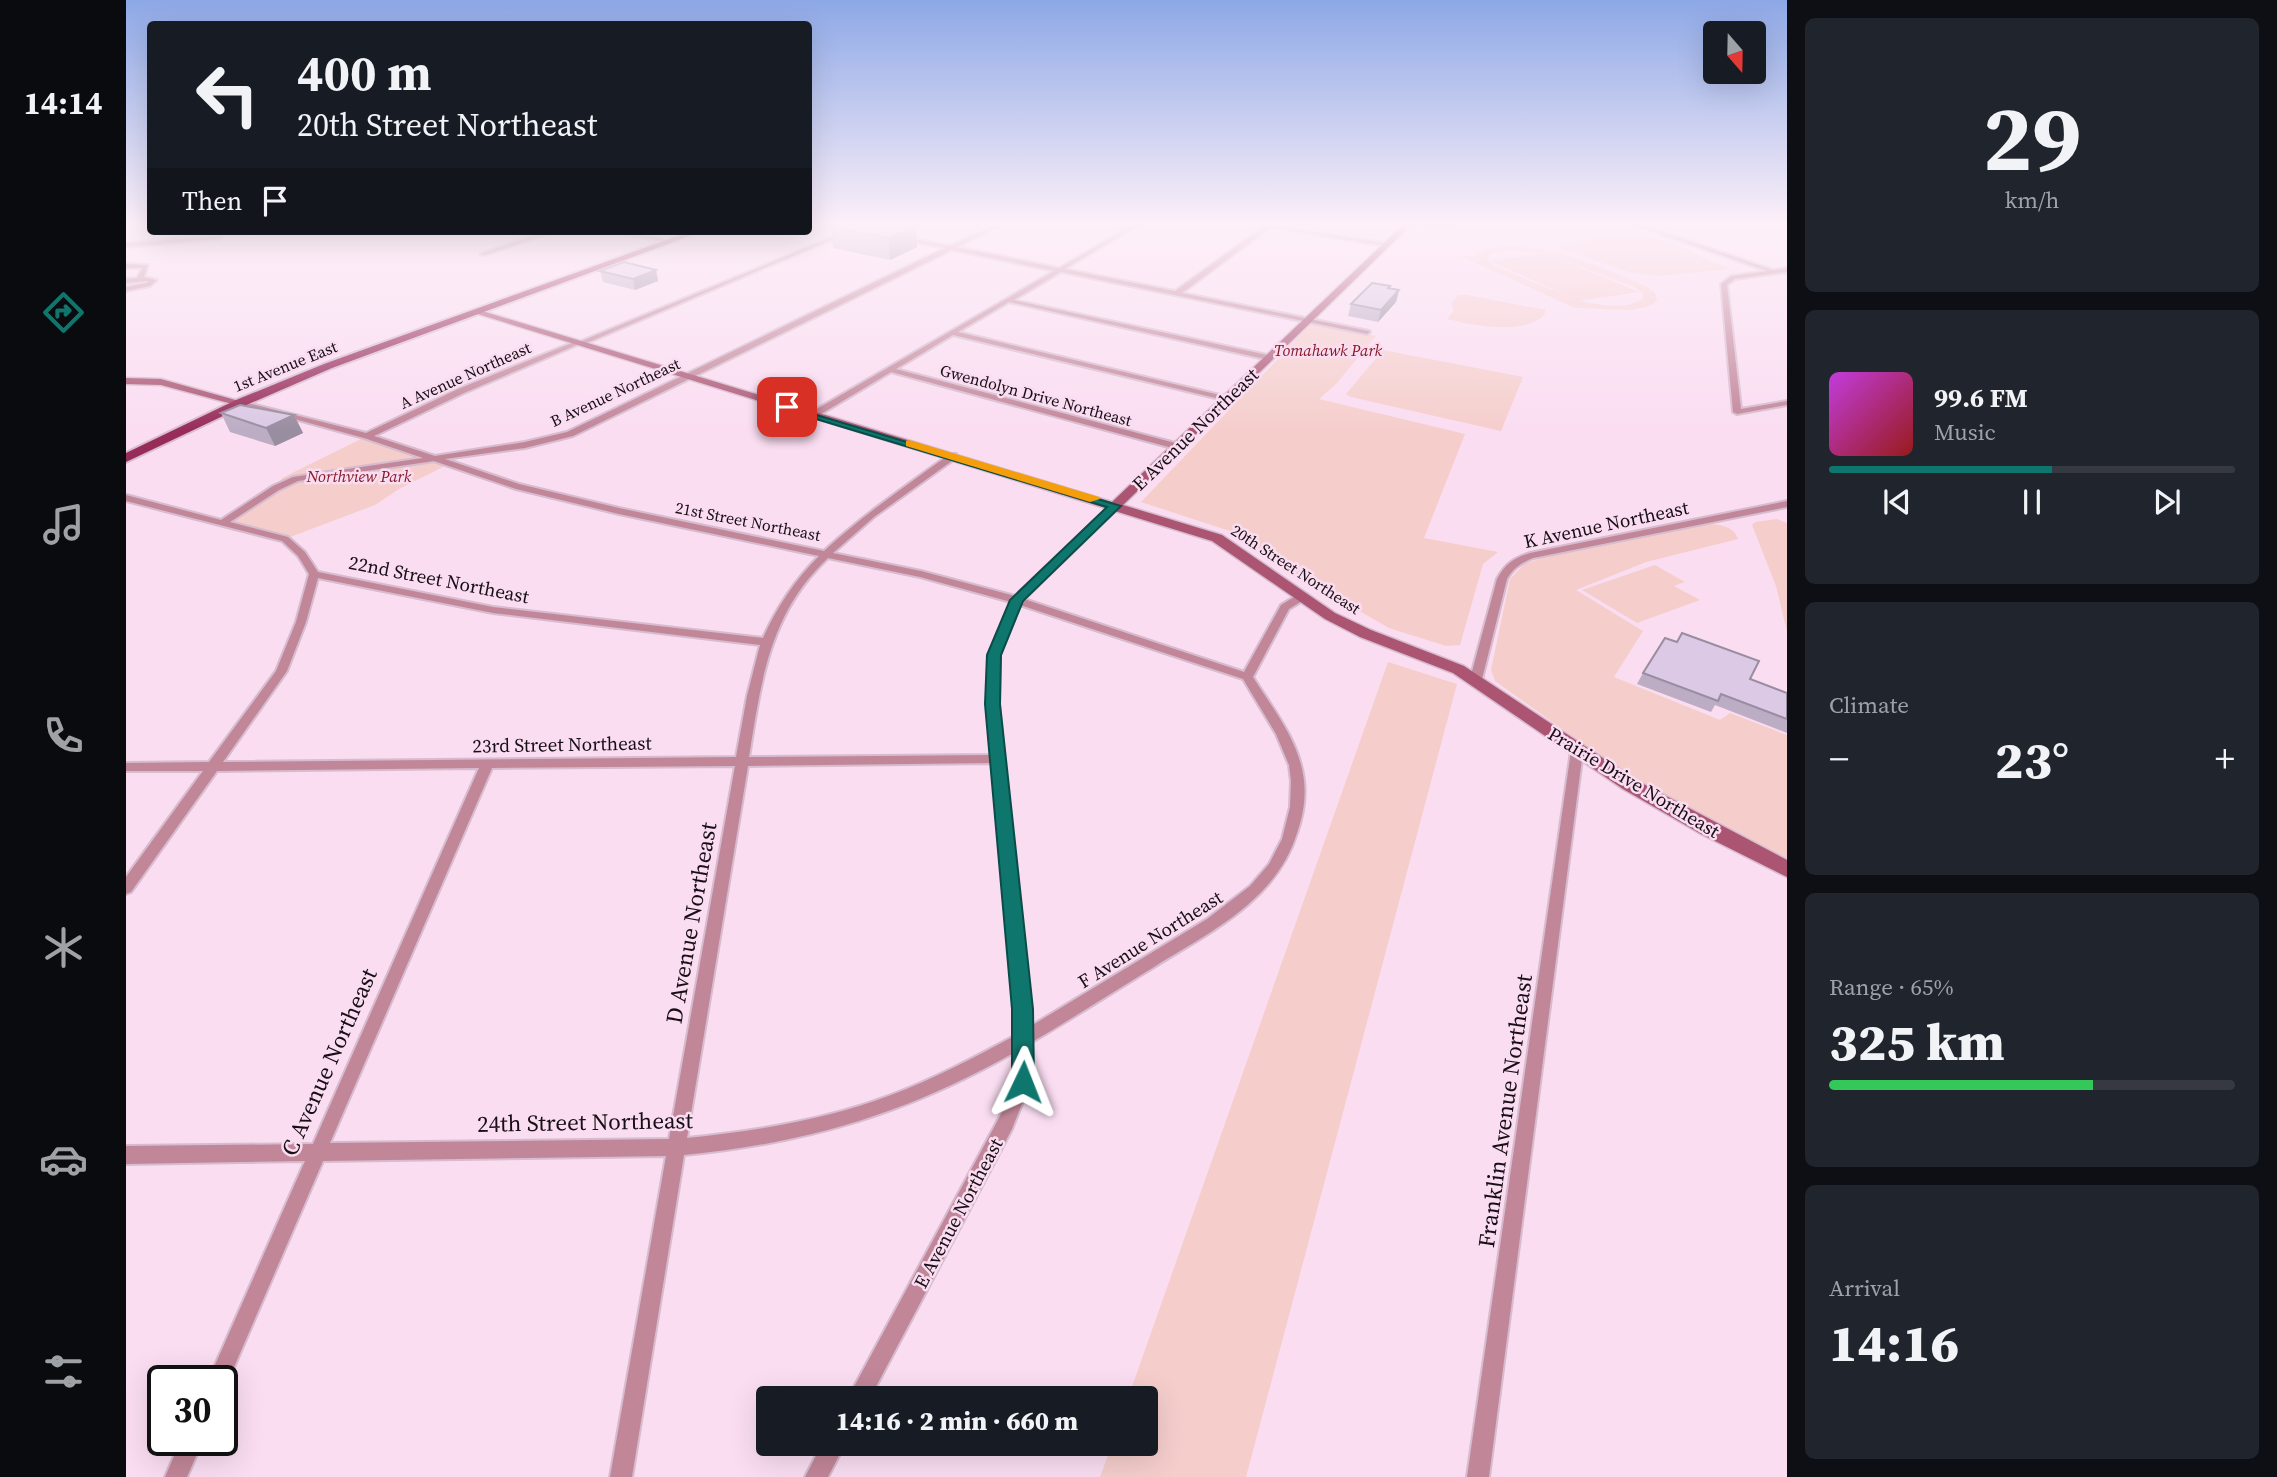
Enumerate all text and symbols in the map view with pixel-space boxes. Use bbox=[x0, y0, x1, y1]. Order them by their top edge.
north arrow bbox=[1703, 21, 1766, 84]
map controls bbox=[1703, 21, 1766, 84]
text: 400 m bbox=[297, 39, 432, 106]
icon: left bbox=[182, 49, 273, 140]
text: 29 bbox=[1983, 76, 2081, 200]
text: 14:14 bbox=[24, 81, 102, 125]
text: 20th Street Northeast bbox=[297, 103, 597, 147]
icon: arrive bbox=[256, 182, 294, 220]
text: Then bbox=[182, 183, 242, 219]
text: km/h bbox=[2005, 184, 2059, 216]
icon: directions bbox=[39, 288, 88, 337]
street label: 1st Avenue East bbox=[230, 335, 341, 397]
street label: A Avenue Northeast bbox=[396, 336, 535, 414]
park label: Tomahawk Park bbox=[1274, 339, 1382, 361]
street label: B Avenue Northeast bbox=[547, 352, 684, 432]
street label: Gwendolyn Drive Northeast bbox=[938, 359, 1135, 431]
street label: E Avenue Northeast bbox=[1126, 361, 1264, 496]
pin bbox=[757, 377, 817, 437]
text: 99.6 FM bbox=[1934, 380, 2028, 416]
icon: arrive bbox=[768, 388, 806, 426]
text: Music bbox=[1934, 416, 1996, 448]
park label: Northview Park bbox=[306, 465, 412, 487]
icon: previous bbox=[1878, 483, 1916, 521]
icon: pause bbox=[2013, 483, 2051, 521]
icon: next bbox=[2148, 483, 2186, 521]
street label: K Avenue Northeast bbox=[1521, 494, 1691, 554]
street label: 21st Street Northeast bbox=[674, 496, 823, 546]
icon: music bbox=[39, 500, 88, 549]
street label: 20th Street Northeast bbox=[1227, 519, 1366, 620]
street label: 22nd Street Northeast bbox=[347, 549, 532, 609]
text: Climate bbox=[1829, 689, 1909, 721]
icon: phone bbox=[39, 711, 88, 760]
street label: Prairie Drive Northeast bbox=[1543, 720, 1725, 844]
text: 23° bbox=[1995, 724, 2069, 795]
street label: 23rd Street Northeast bbox=[472, 729, 653, 759]
text: − bbox=[1829, 733, 1849, 785]
text: + bbox=[2215, 733, 2235, 785]
street label: D Avenue Northeast bbox=[658, 819, 725, 1026]
street label: F Avenue Northeast bbox=[1073, 884, 1228, 994]
icon: climate bbox=[39, 923, 88, 972]
street label: C Avenue Northeast bbox=[273, 963, 385, 1161]
text: Range · 65% bbox=[1829, 971, 1954, 1003]
street label: Franklin Avenue Northeast bbox=[1470, 972, 1540, 1250]
text: 325 km bbox=[1829, 1006, 2005, 1077]
position arrow bbox=[986, 1045, 1060, 1119]
street label: 24th Street Northeast bbox=[477, 1104, 694, 1140]
street label: E Avenue Northeast bbox=[907, 1133, 1009, 1293]
icon: car bbox=[39, 1135, 88, 1184]
text: Arrival bbox=[1829, 1272, 1900, 1304]
text: 14:16 bbox=[1829, 1307, 1959, 1378]
icon: filters bbox=[39, 1347, 88, 1396]
speed limit sign: 30 bbox=[147, 1365, 238, 1456]
text: 14:16 · 2 min · 660 m bbox=[836, 1403, 1078, 1439]

